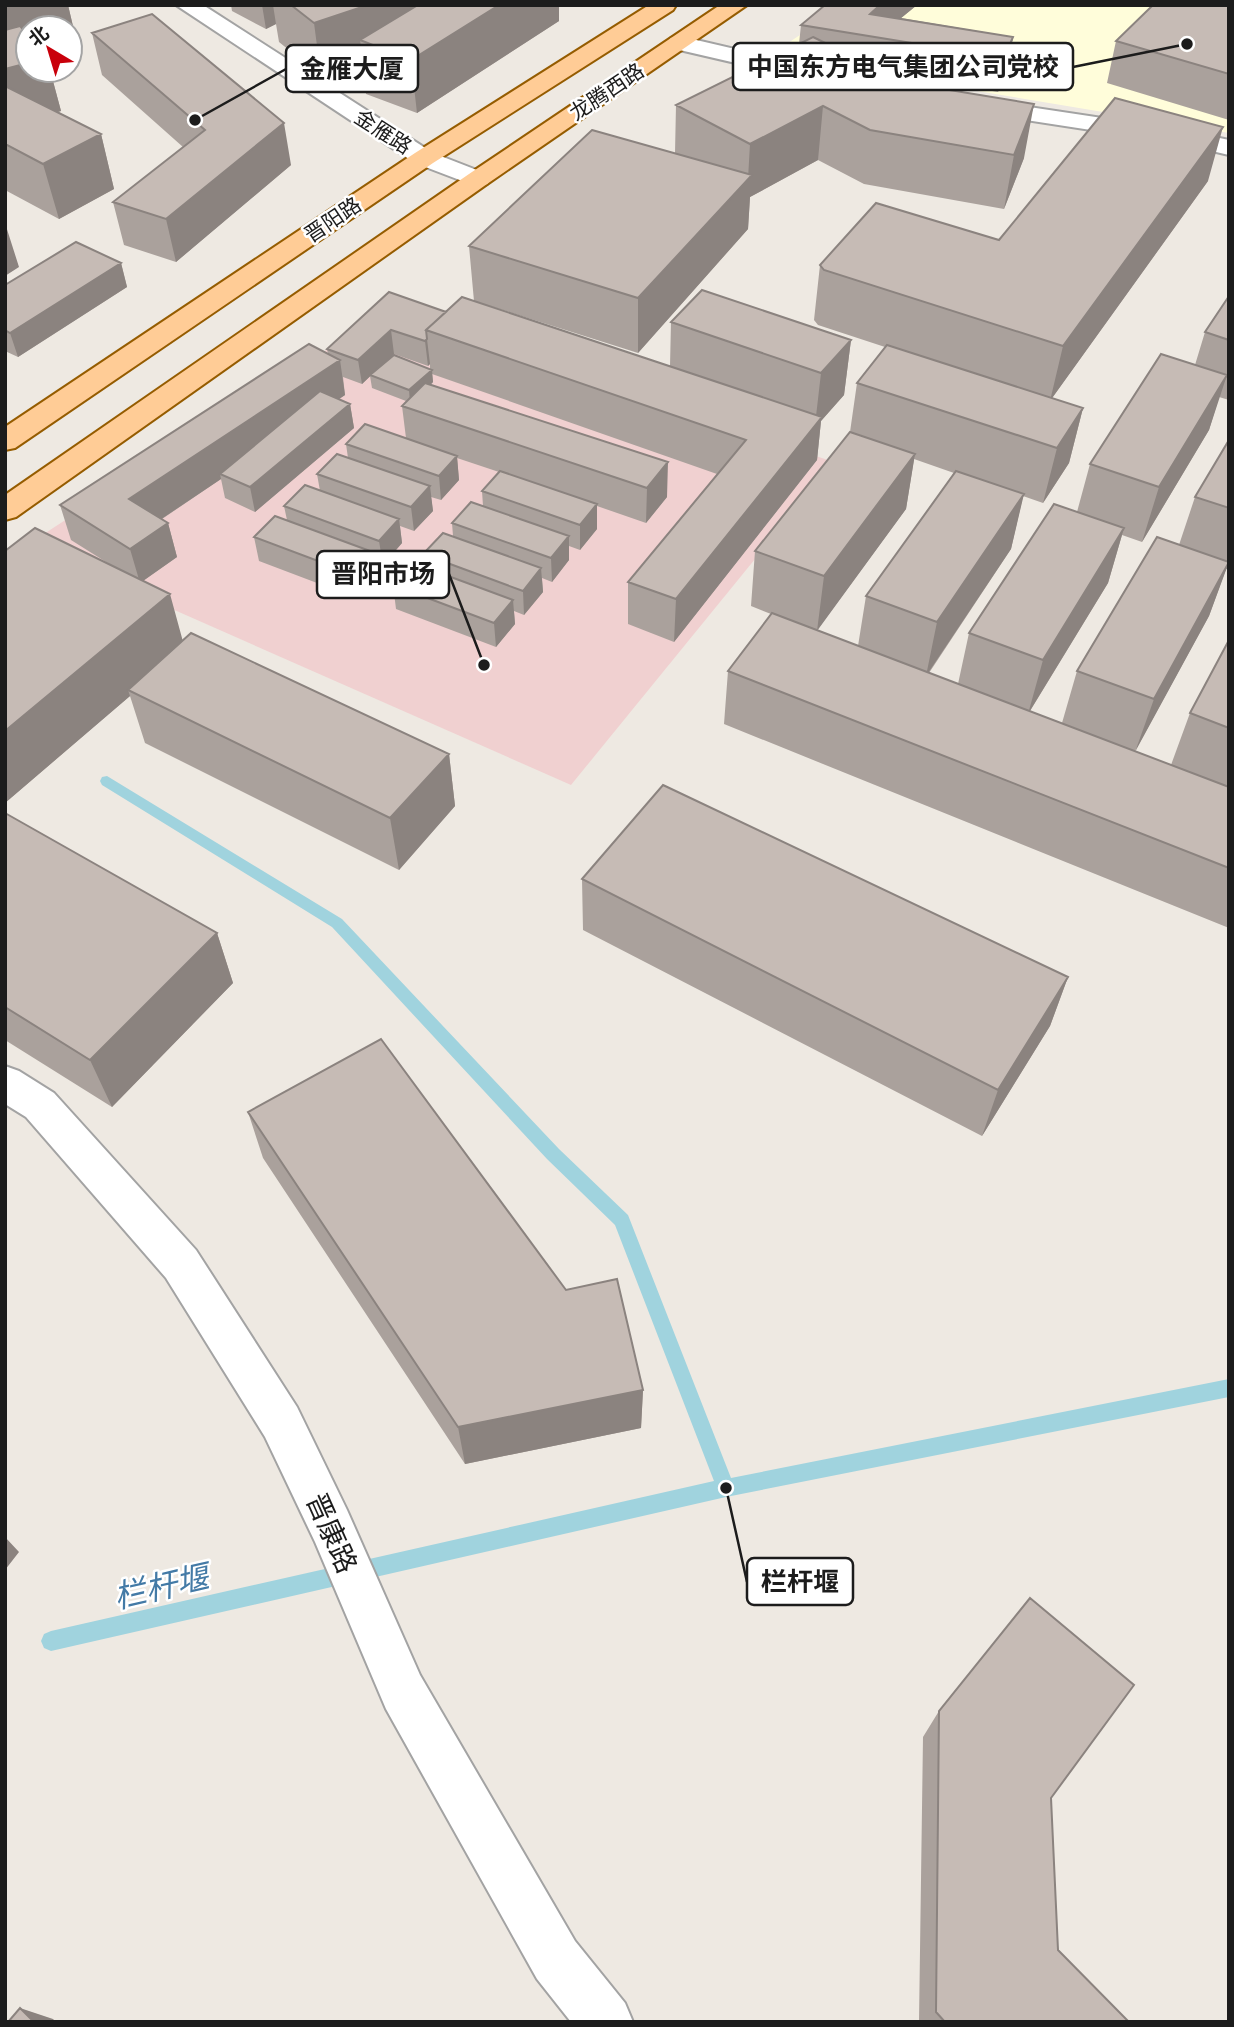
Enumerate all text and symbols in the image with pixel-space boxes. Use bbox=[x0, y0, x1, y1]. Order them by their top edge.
north arrow bbox=[14, 14, 84, 84]
text: 北 bbox=[24, 21, 53, 51]
callout: 中国东方电气集团公司党校 bbox=[733, 43, 1073, 90]
callout: 金雁大厦 bbox=[286, 45, 418, 92]
text: 中国东方电气集团公司党校 bbox=[747, 51, 1059, 82]
text: 金雁大厦 bbox=[300, 53, 404, 84]
street label: 龙腾西路 bbox=[565, 58, 649, 125]
street label: 金雁路 bbox=[350, 104, 416, 159]
street label: 晋阳路 bbox=[300, 192, 366, 248]
callout: 晋阳市场 bbox=[317, 551, 449, 598]
text: 晋阳市场 bbox=[331, 558, 435, 589]
street label: 晋康路 bbox=[299, 1488, 365, 1578]
water label: 栏杆堰 bbox=[110, 1556, 217, 1616]
callout: 栏杆堰 bbox=[747, 1558, 853, 1605]
text: 栏杆堰 bbox=[761, 1566, 839, 1597]

